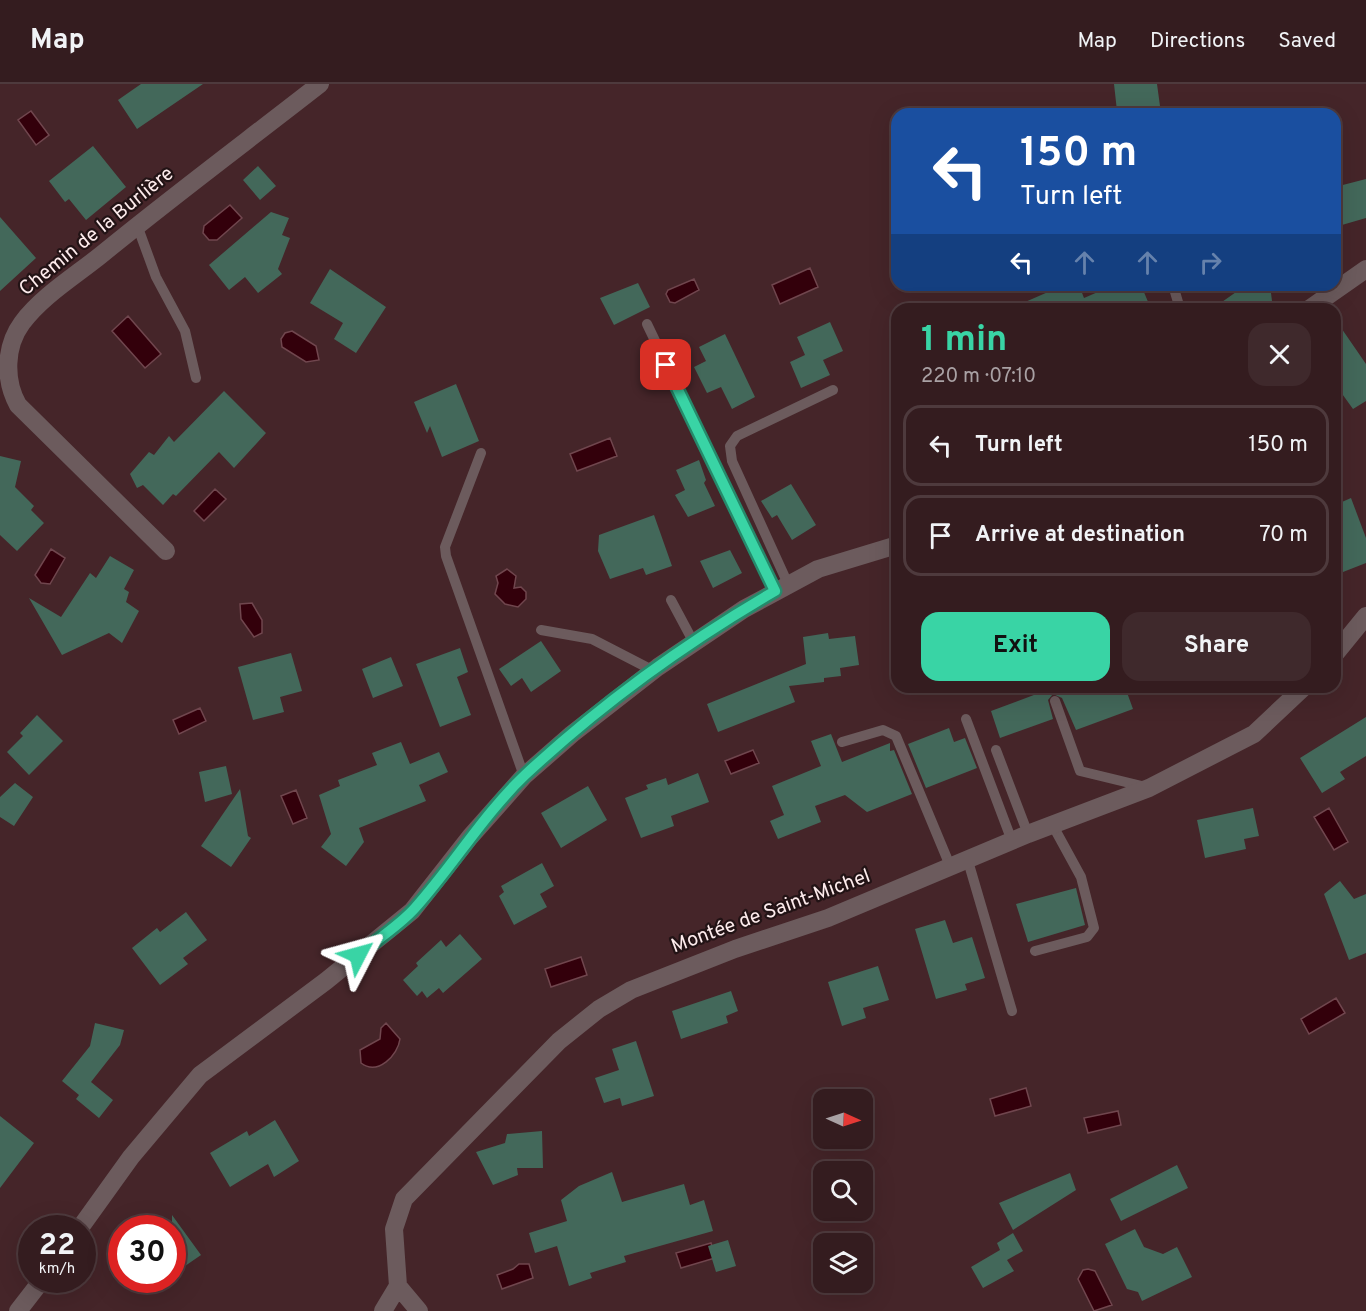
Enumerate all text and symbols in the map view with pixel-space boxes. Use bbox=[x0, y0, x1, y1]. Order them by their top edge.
text: Map bbox=[30, 23, 85, 59]
text: Map bbox=[1077, 28, 1117, 55]
text: Directions bbox=[1150, 28, 1245, 55]
text: Saved bbox=[1278, 28, 1336, 55]
text: 150 m bbox=[1020, 128, 1137, 181]
icon: left bbox=[921, 132, 999, 210]
street label: Chemin de la Burlière bbox=[14, 162, 180, 302]
text: Turn left bbox=[1020, 180, 1122, 214]
icon: left bbox=[1005, 246, 1038, 279]
icon: ahead bbox=[1068, 246, 1101, 279]
icon: ahead bbox=[1131, 246, 1164, 279]
icon: right bbox=[1194, 246, 1227, 279]
text: 1 min bbox=[921, 318, 1007, 364]
button: close bbox=[1248, 323, 1311, 386]
pin bbox=[640, 339, 691, 390]
icon: arrive bbox=[649, 348, 682, 381]
text: 220 m · 07:10 bbox=[921, 364, 1036, 390]
icon: left bbox=[924, 429, 957, 462]
text: Turn left bbox=[975, 432, 1063, 459]
text: 150 m bbox=[1248, 432, 1308, 459]
icon: arrive bbox=[924, 519, 957, 552]
text: Arrive at destination bbox=[975, 522, 1185, 549]
text: 70 m bbox=[1259, 522, 1308, 549]
button: Exit bbox=[921, 612, 1110, 681]
button: Share bbox=[1122, 612, 1311, 681]
street label: Montée de Saint-Michel bbox=[668, 864, 874, 960]
position arrow bbox=[326, 923, 390, 987]
north arrow bbox=[813, 1089, 873, 1149]
map controls bbox=[813, 1089, 873, 1293]
button: search bbox=[813, 1161, 873, 1221]
speed limit sign: 30 bbox=[108, 1215, 186, 1293]
text: 22 bbox=[39, 1228, 75, 1265]
button: layers bbox=[813, 1233, 873, 1293]
text: km/h bbox=[39, 1260, 75, 1279]

